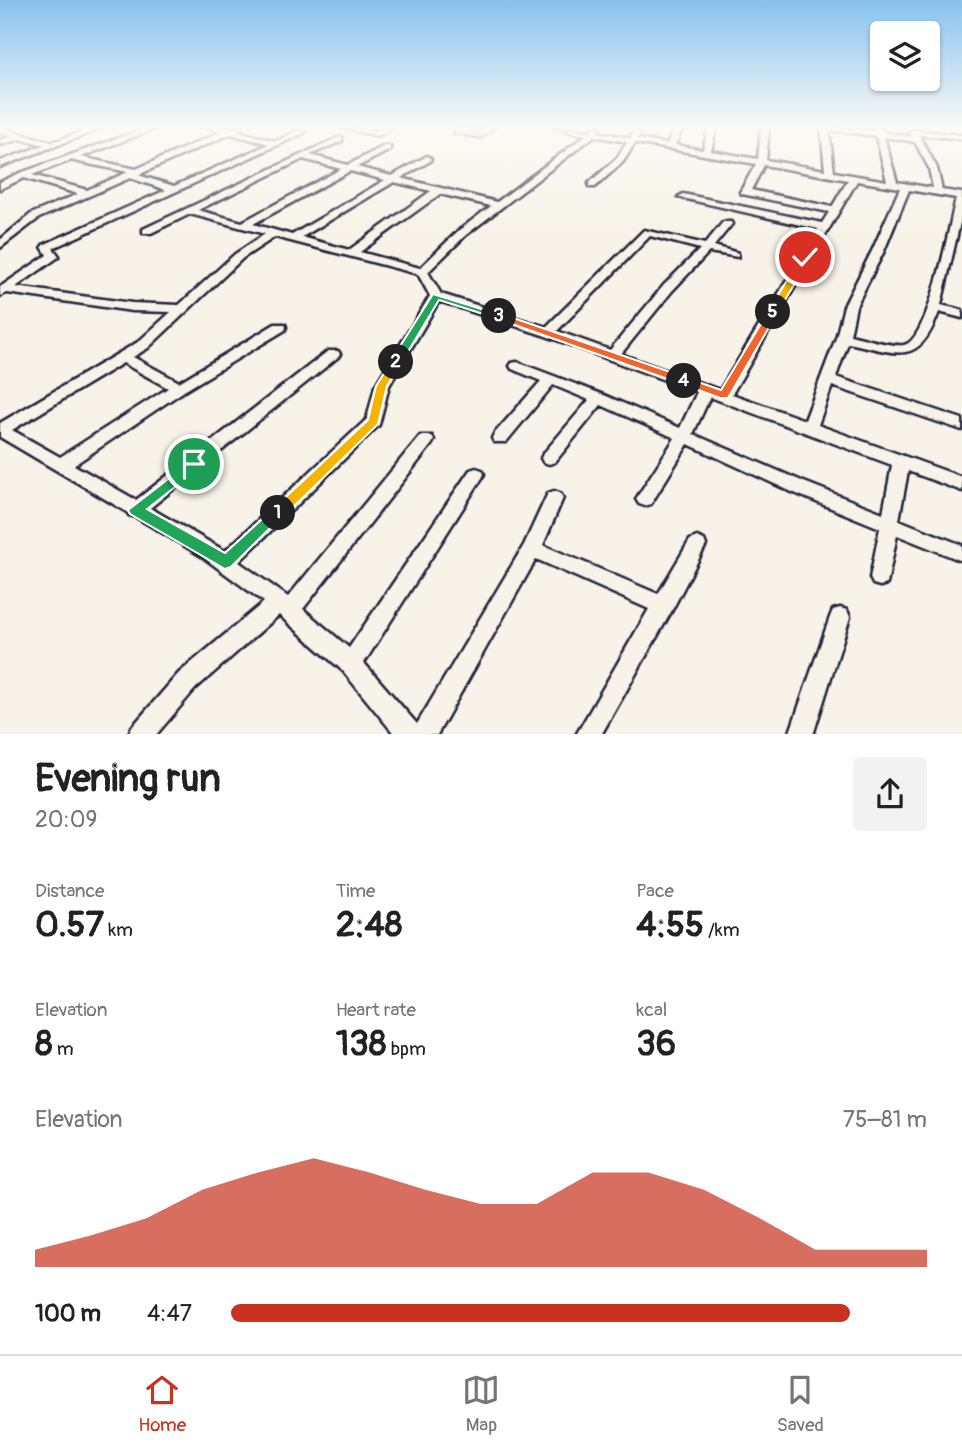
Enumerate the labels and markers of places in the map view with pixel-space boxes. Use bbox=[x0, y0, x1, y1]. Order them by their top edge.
pin bbox=[775, 227, 835, 287]
pin: 5 bbox=[756, 294, 790, 330]
pin: 3 bbox=[482, 298, 516, 334]
pin: 2 bbox=[378, 344, 414, 380]
pin: 4 bbox=[666, 364, 702, 398]
pin bbox=[164, 434, 224, 494]
pin: 1 bbox=[260, 496, 296, 530]

